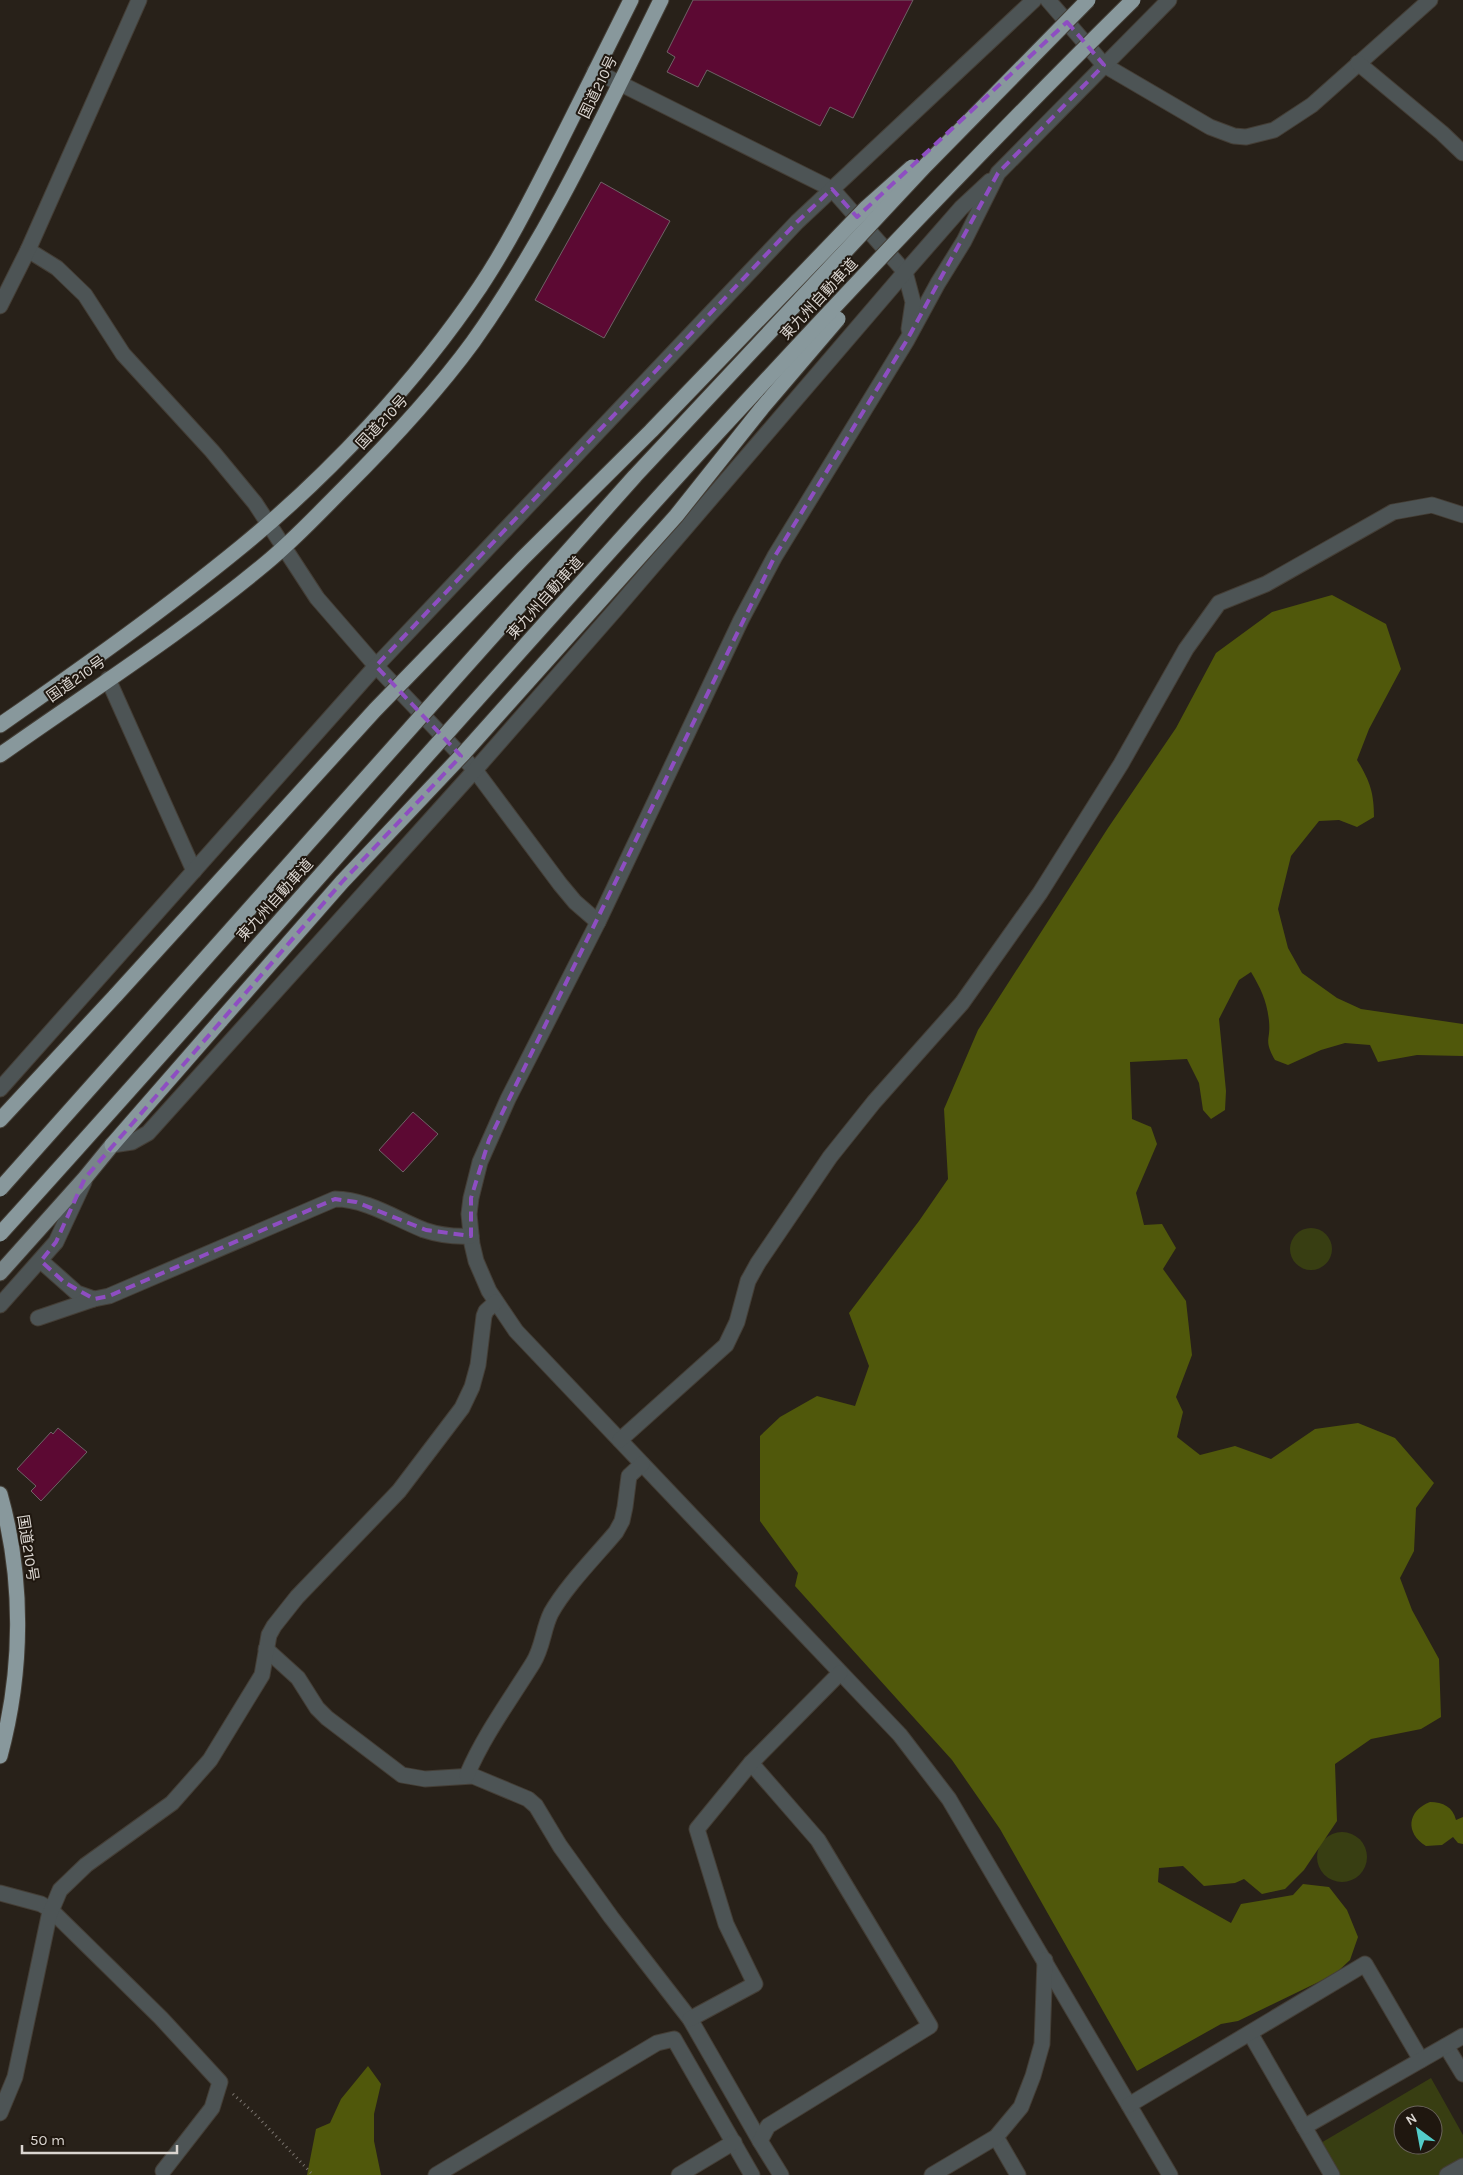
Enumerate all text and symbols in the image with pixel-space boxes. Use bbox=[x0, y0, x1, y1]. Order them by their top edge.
street label: 国道210号 bbox=[575, 53, 621, 121]
street label: 東九州自動車道 bbox=[777, 254, 861, 344]
street label: 国道210号 bbox=[352, 391, 412, 453]
street label: 東九州自動車道 bbox=[503, 553, 587, 643]
street label: 国道210号 bbox=[43, 652, 109, 706]
street label: 東九州自動車道 bbox=[233, 855, 317, 945]
street label: 国道210号 bbox=[14, 1513, 42, 1583]
north arrow bbox=[1393, 2105, 1443, 2155]
text: N bbox=[1403, 2110, 1420, 2129]
scale bar bbox=[22, 2122, 178, 2154]
text: 50 m bbox=[30, 2131, 65, 2149]

